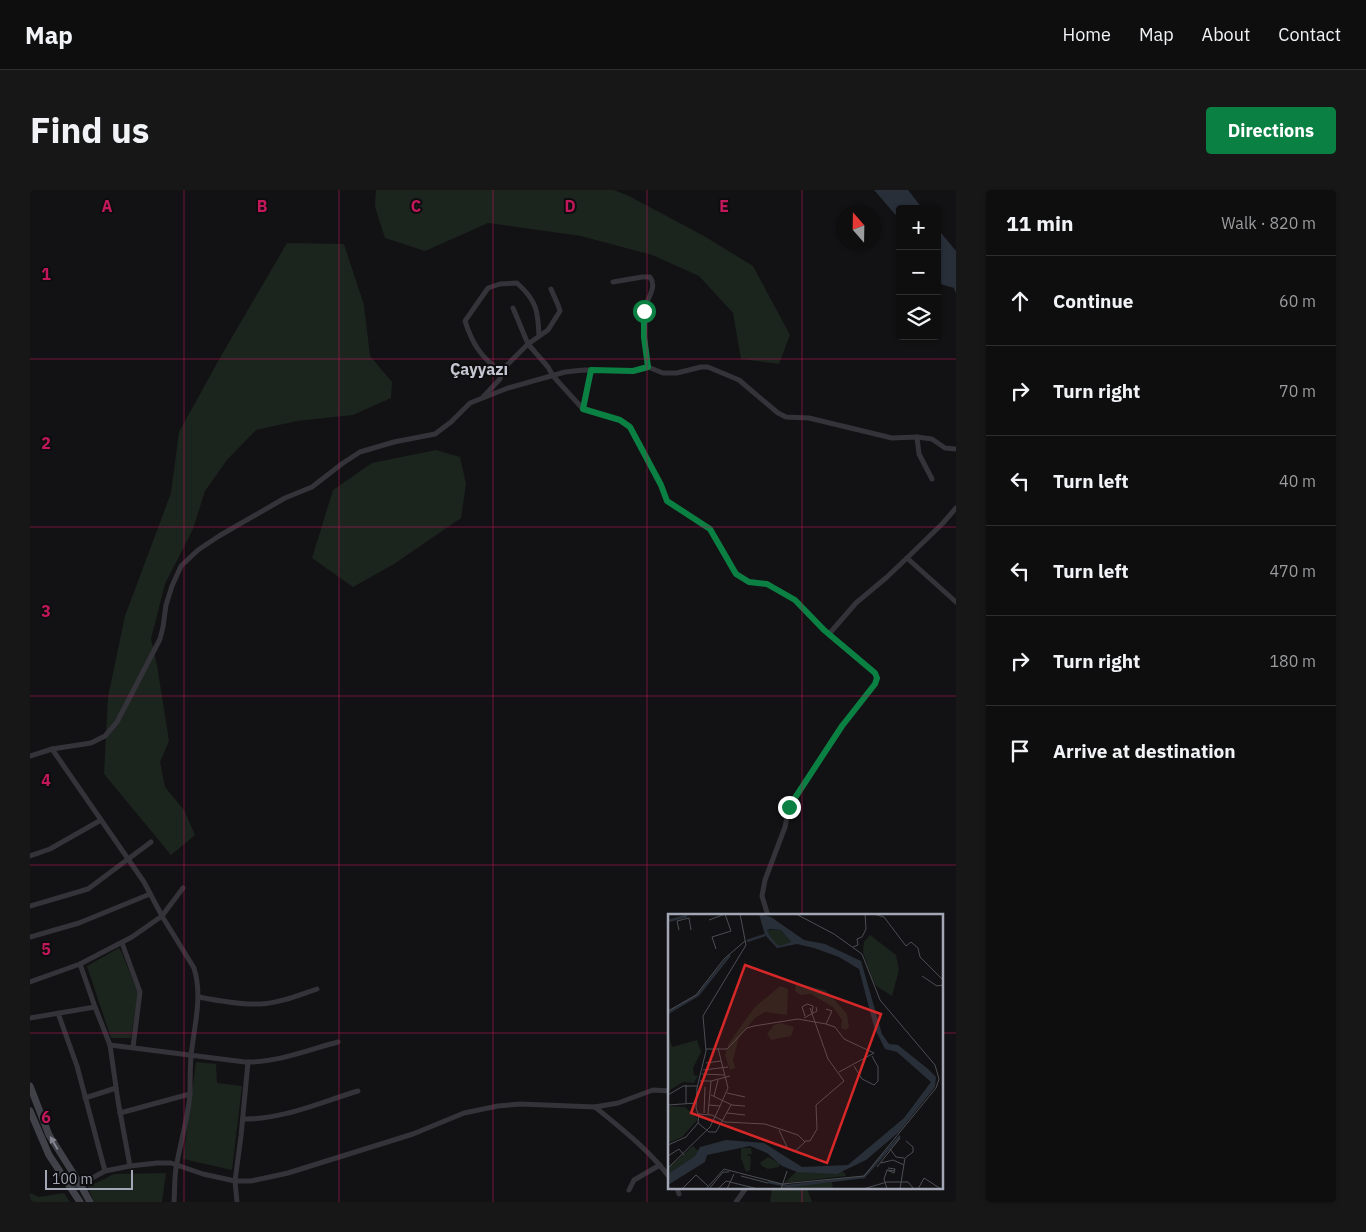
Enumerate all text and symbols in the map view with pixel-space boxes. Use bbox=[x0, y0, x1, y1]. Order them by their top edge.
text: Map bbox=[25, 19, 73, 51]
text: Home bbox=[1063, 23, 1111, 46]
text: Map bbox=[1139, 23, 1174, 46]
text: About bbox=[1202, 23, 1250, 46]
text: Contact bbox=[1278, 23, 1341, 46]
text: Find us bbox=[30, 107, 149, 153]
button: Directions bbox=[1206, 107, 1336, 154]
text: A bbox=[102, 196, 113, 216]
text: B bbox=[257, 196, 268, 216]
text: C bbox=[411, 196, 421, 216]
text: D bbox=[564, 196, 576, 216]
text: E bbox=[719, 196, 729, 216]
north arrow bbox=[836, 205, 881, 250]
map controls bbox=[896, 205, 941, 340]
button: + bbox=[896, 205, 941, 250]
text: 11 min bbox=[1006, 209, 1073, 237]
text: Walk · 820 m bbox=[1221, 213, 1316, 233]
button: − bbox=[896, 250, 941, 295]
text: 1 bbox=[41, 264, 51, 284]
icon: ahead bbox=[1006, 287, 1034, 315]
text: Continue bbox=[1053, 289, 1133, 313]
text: 60 m bbox=[1279, 291, 1316, 311]
button: layers bbox=[896, 295, 941, 340]
route start bbox=[633, 300, 656, 323]
district label: Çayyazı bbox=[450, 359, 508, 379]
icon: right bbox=[1006, 377, 1034, 405]
text: Turn right bbox=[1053, 379, 1140, 403]
text: 70 m bbox=[1279, 381, 1316, 401]
text: 2 bbox=[41, 433, 51, 453]
icon: left bbox=[1006, 467, 1034, 495]
text: Turn left bbox=[1053, 469, 1129, 493]
text: 40 m bbox=[1279, 471, 1316, 491]
icon: left bbox=[1006, 557, 1034, 585]
text: Turn left bbox=[1053, 559, 1129, 583]
text: 470 m bbox=[1269, 561, 1316, 581]
text: 3 bbox=[41, 601, 51, 621]
icon: right bbox=[1006, 647, 1034, 675]
text: Turn right bbox=[1053, 649, 1140, 673]
text: 180 m bbox=[1269, 651, 1316, 671]
icon: arrive bbox=[1006, 737, 1034, 765]
text: Arrive at destination bbox=[1053, 739, 1236, 763]
text: 4 bbox=[41, 770, 51, 790]
route end bbox=[778, 796, 801, 819]
inset map bbox=[668, 914, 944, 1190]
text: 5 bbox=[41, 939, 51, 959]
text: 6 bbox=[41, 1107, 51, 1127]
one-way arrow bbox=[49, 1136, 58, 1149]
scale bar bbox=[45, 1167, 132, 1190]
text: 100 m bbox=[52, 1170, 93, 1188]

